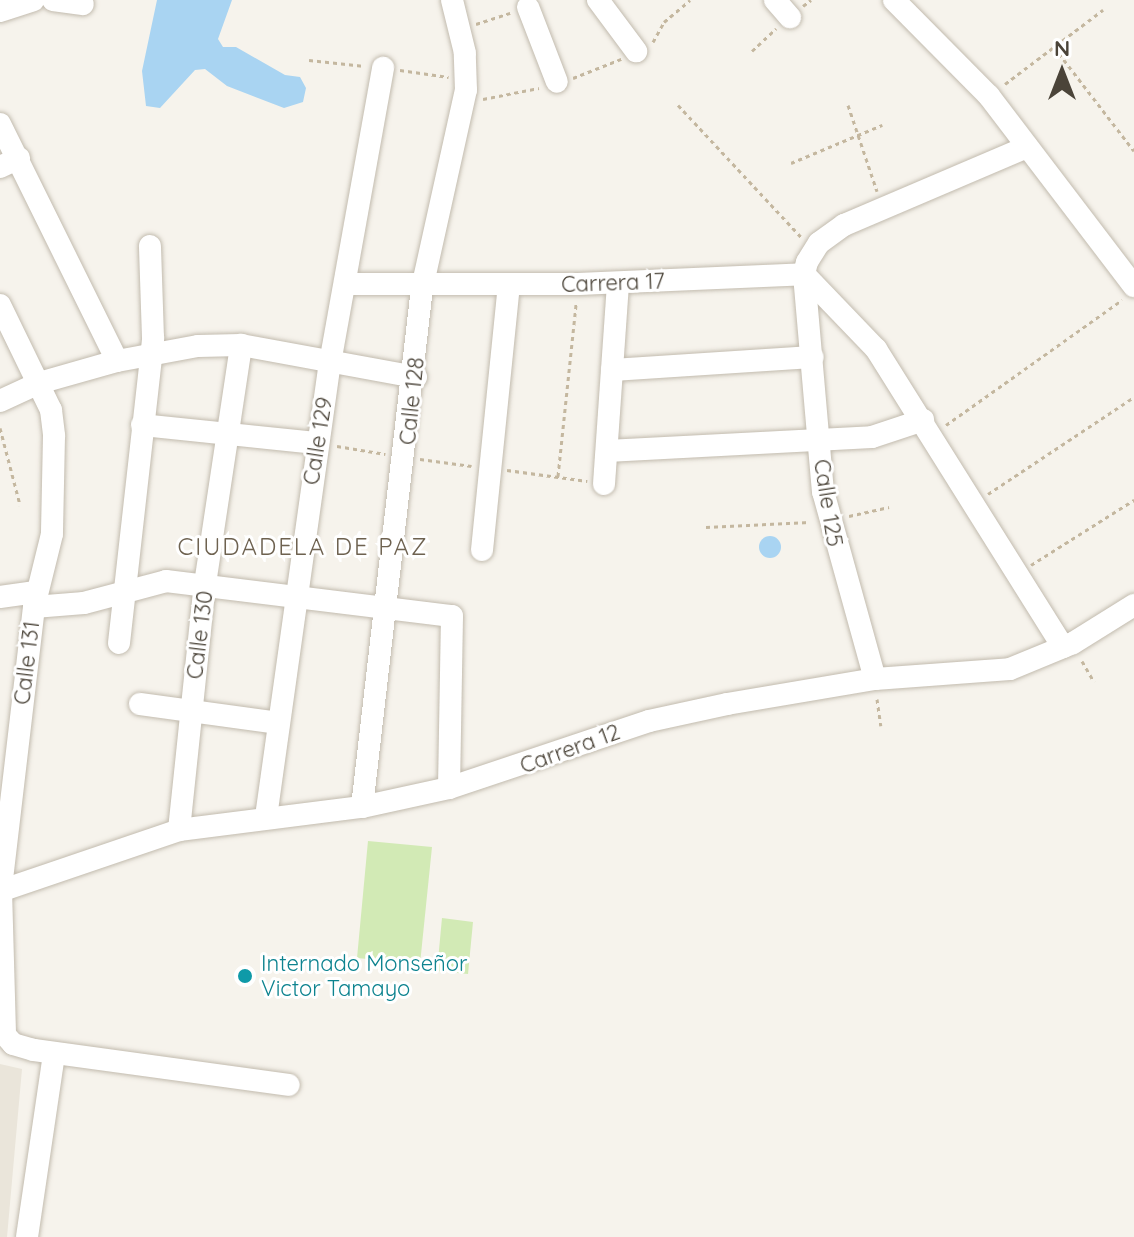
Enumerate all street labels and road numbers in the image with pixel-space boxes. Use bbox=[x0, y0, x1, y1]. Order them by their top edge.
street label: Carrera 17 bbox=[561, 268, 665, 298]
street label: Calle 128 bbox=[394, 356, 430, 446]
street label: Calle 129 bbox=[298, 395, 338, 487]
street label: Calle 125 bbox=[808, 457, 848, 549]
street label: Calle 130 bbox=[181, 589, 219, 681]
street label: Calle 131 bbox=[9, 620, 45, 706]
street label: Carrera 12 bbox=[516, 719, 624, 779]

